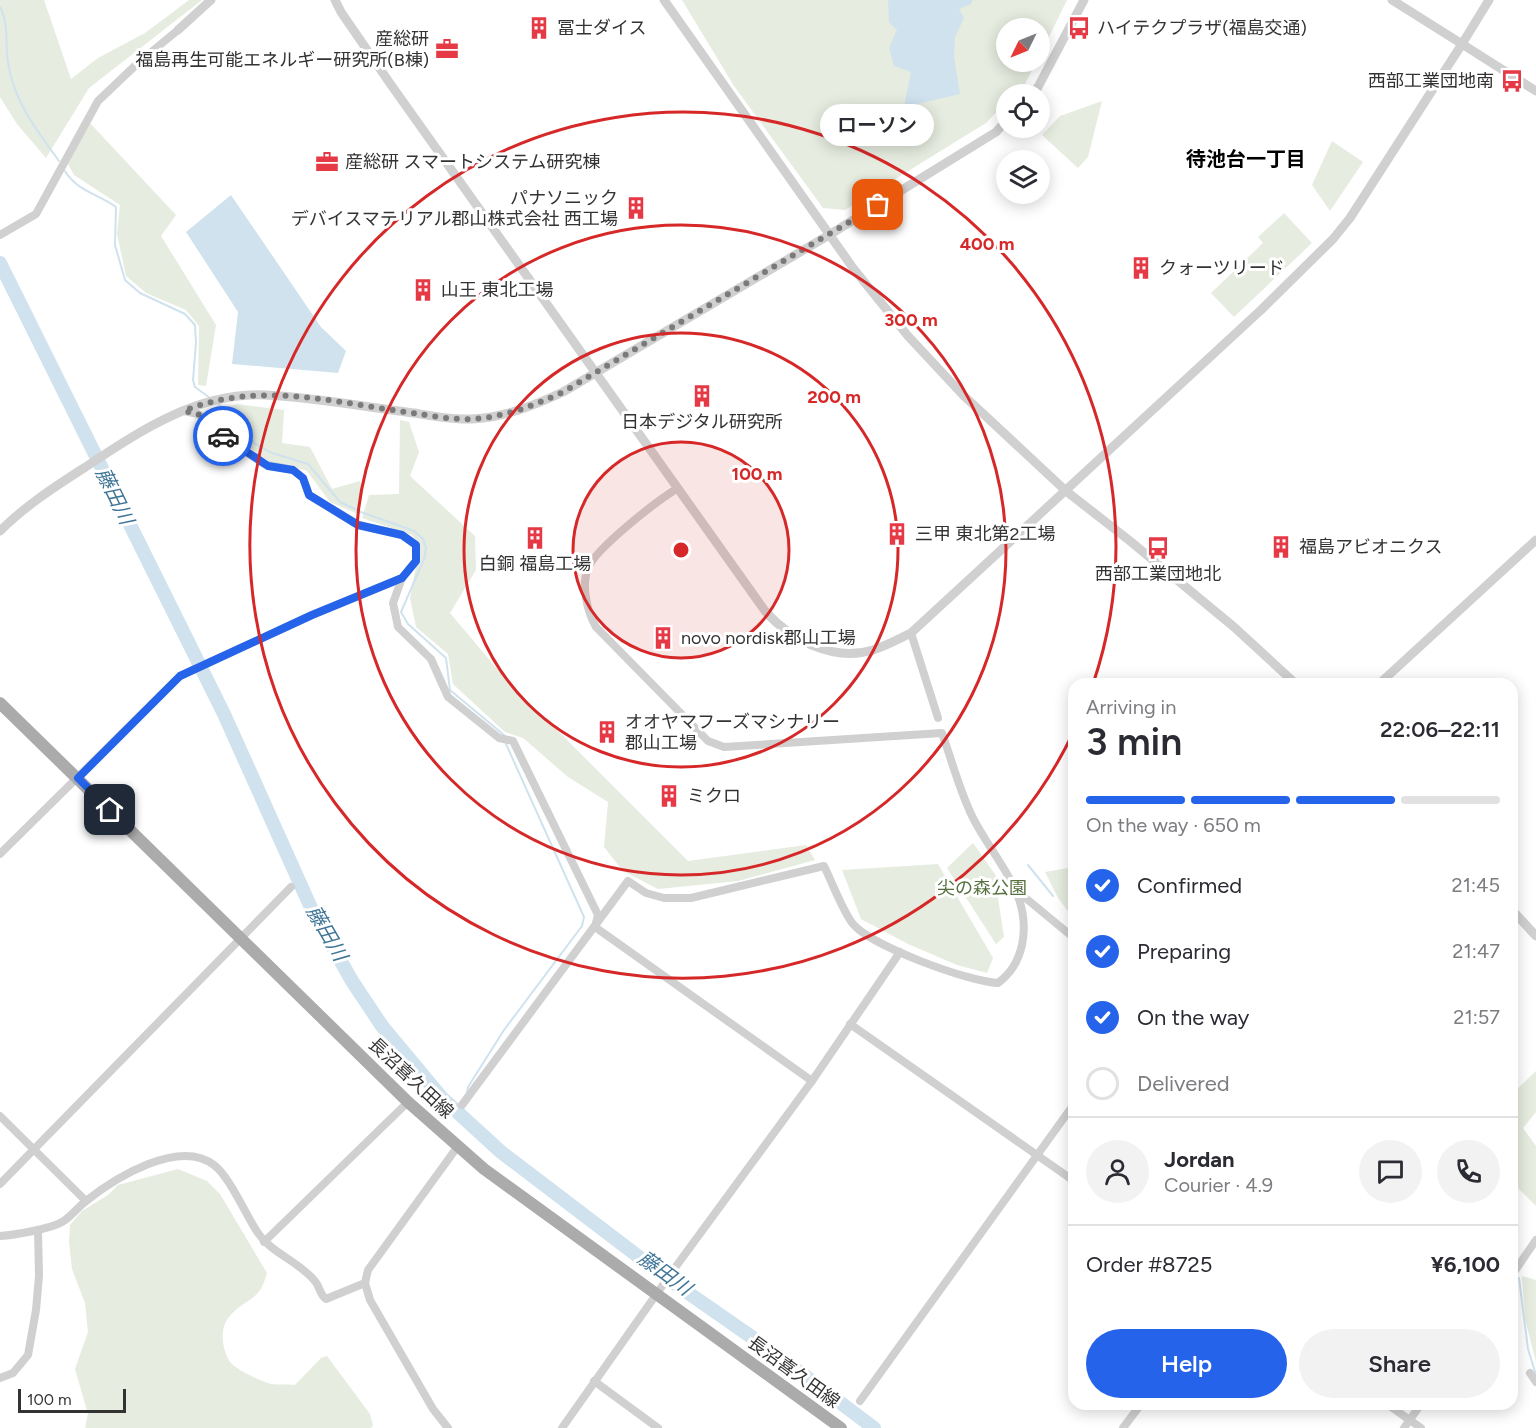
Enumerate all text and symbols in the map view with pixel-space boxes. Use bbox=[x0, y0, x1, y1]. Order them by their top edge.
building icon: 冨士ダイス bbox=[526, 15, 552, 41]
bus stop icon: ハイテクプラザ(福島交通) bbox=[1066, 15, 1092, 41]
place label: 冨士ダイス bbox=[557, 17, 646, 39]
place label: ハイテクプラザ(福島交通) bbox=[1097, 17, 1307, 39]
north arrow bbox=[996, 18, 1050, 72]
map controls bbox=[996, 18, 1050, 204]
place label: 産総研 福島再生可能エネルギー研究所(B棟) bbox=[135, 28, 429, 71]
office icon: 産総研 福島再生可能エネルギー研究所(B棟) bbox=[434, 36, 460, 62]
bus stop icon: 西部工業団地南 bbox=[1499, 68, 1525, 94]
place label: 西部工業団地南 bbox=[1368, 70, 1494, 92]
button: locate bbox=[996, 84, 1050, 138]
callout: ローソン bbox=[821, 103, 935, 145]
text: ローソン bbox=[837, 113, 917, 137]
district label: 待池台一丁目 bbox=[1186, 147, 1306, 171]
office icon: 産総研 スマートシステム研究棟 bbox=[314, 149, 340, 175]
button: layers bbox=[996, 150, 1050, 204]
place label: 産総研 スマートシステム研究棟 bbox=[345, 151, 600, 173]
pin bbox=[852, 179, 903, 230]
place label: パナソニック デバイスマテリアル郡山株式会社 西工場 bbox=[291, 187, 618, 230]
icon: bag bbox=[861, 188, 894, 221]
building icon: パナソニック デバイスマテリアル郡山株式会社 西工場 bbox=[623, 195, 649, 221]
text: 400 m bbox=[960, 233, 1014, 255]
building icon: クォーツリード bbox=[1128, 255, 1154, 281]
place label: クォーツリード bbox=[1159, 257, 1285, 279]
building icon: 山王 東北工場 bbox=[410, 277, 436, 303]
place label: 山王 東北工場 bbox=[441, 279, 553, 301]
text: 300 m bbox=[884, 309, 938, 331]
building icon: 日本デジタル研究所 bbox=[689, 383, 715, 409]
text: 200 m bbox=[807, 386, 861, 408]
courier bbox=[193, 406, 253, 466]
place label: 日本デジタル研究所 bbox=[621, 411, 783, 433]
icon: car bbox=[207, 420, 240, 453]
text: 100 m bbox=[732, 463, 782, 485]
water label: 藤田川 bbox=[91, 464, 140, 530]
building icon: 三甲 東北第2工場 bbox=[884, 521, 910, 547]
place label: 三甲 東北第2工場 bbox=[915, 523, 1056, 545]
building icon: 白銅 福島工場 bbox=[522, 525, 548, 551]
building icon: 福島アビオニクス bbox=[1268, 534, 1294, 560]
bus stop icon: 西部工業団地北 bbox=[1145, 535, 1171, 561]
place label: 福島アビオニクス bbox=[1299, 536, 1442, 558]
centre of rings bbox=[671, 540, 691, 560]
place label: 白銅 福島工場 bbox=[479, 553, 591, 575]
place label: 西部工業団地北 bbox=[1095, 563, 1221, 585]
building icon: novo nordisk郡山工場 bbox=[650, 625, 676, 651]
place label: novo nordisk郡山工場 bbox=[681, 627, 856, 649]
text: Arriving in bbox=[1086, 695, 1176, 719]
place label: オオヤマフーズマシナリー 郡山工場 bbox=[625, 711, 840, 754]
text: 22:06–22:11 bbox=[1380, 716, 1500, 743]
text: 3 min bbox=[1086, 718, 1182, 765]
building icon: オオヤマフーズマシナリー 郡山工場 bbox=[594, 719, 620, 745]
building icon: ミクロ bbox=[656, 783, 682, 809]
pin bbox=[84, 784, 135, 835]
place label: ミクロ bbox=[687, 785, 741, 807]
icon: home bbox=[93, 793, 126, 826]
text: On the way · 650 m bbox=[1086, 813, 1261, 837]
icon: check bbox=[1086, 869, 1119, 902]
text: Confirmed bbox=[1137, 872, 1242, 899]
text: 21:45 bbox=[1452, 873, 1500, 897]
park label: 尖の森公園 bbox=[937, 877, 1027, 899]
water label: 藤田川 bbox=[302, 901, 353, 967]
icon: check bbox=[1086, 935, 1119, 968]
text: Preparing bbox=[1137, 938, 1231, 965]
text: 21:47 bbox=[1452, 939, 1500, 963]
icon: check bbox=[1086, 1001, 1119, 1034]
text: On the way bbox=[1137, 1004, 1249, 1031]
text: 21:57 bbox=[1453, 1005, 1500, 1029]
street label: 長沼喜久田線 bbox=[364, 1033, 458, 1123]
text: Delivered bbox=[1137, 1070, 1230, 1097]
button: person bbox=[1086, 1140, 1149, 1203]
button: chat bbox=[1359, 1140, 1422, 1203]
button: phone bbox=[1437, 1140, 1500, 1203]
text: Jordan bbox=[1164, 1146, 1235, 1173]
text: Courier · 4.9 bbox=[1164, 1173, 1273, 1197]
water label: 藤田川 bbox=[634, 1246, 698, 1302]
text: Order #8725 bbox=[1086, 1251, 1212, 1278]
text: ¥6,100 bbox=[1431, 1251, 1500, 1278]
button: Help bbox=[1086, 1329, 1287, 1398]
button: Share bbox=[1299, 1329, 1500, 1398]
street label: 長沼喜久田線 bbox=[744, 1331, 844, 1413]
scale bar bbox=[18, 1386, 126, 1414]
text: 100 m bbox=[27, 1390, 72, 1409]

